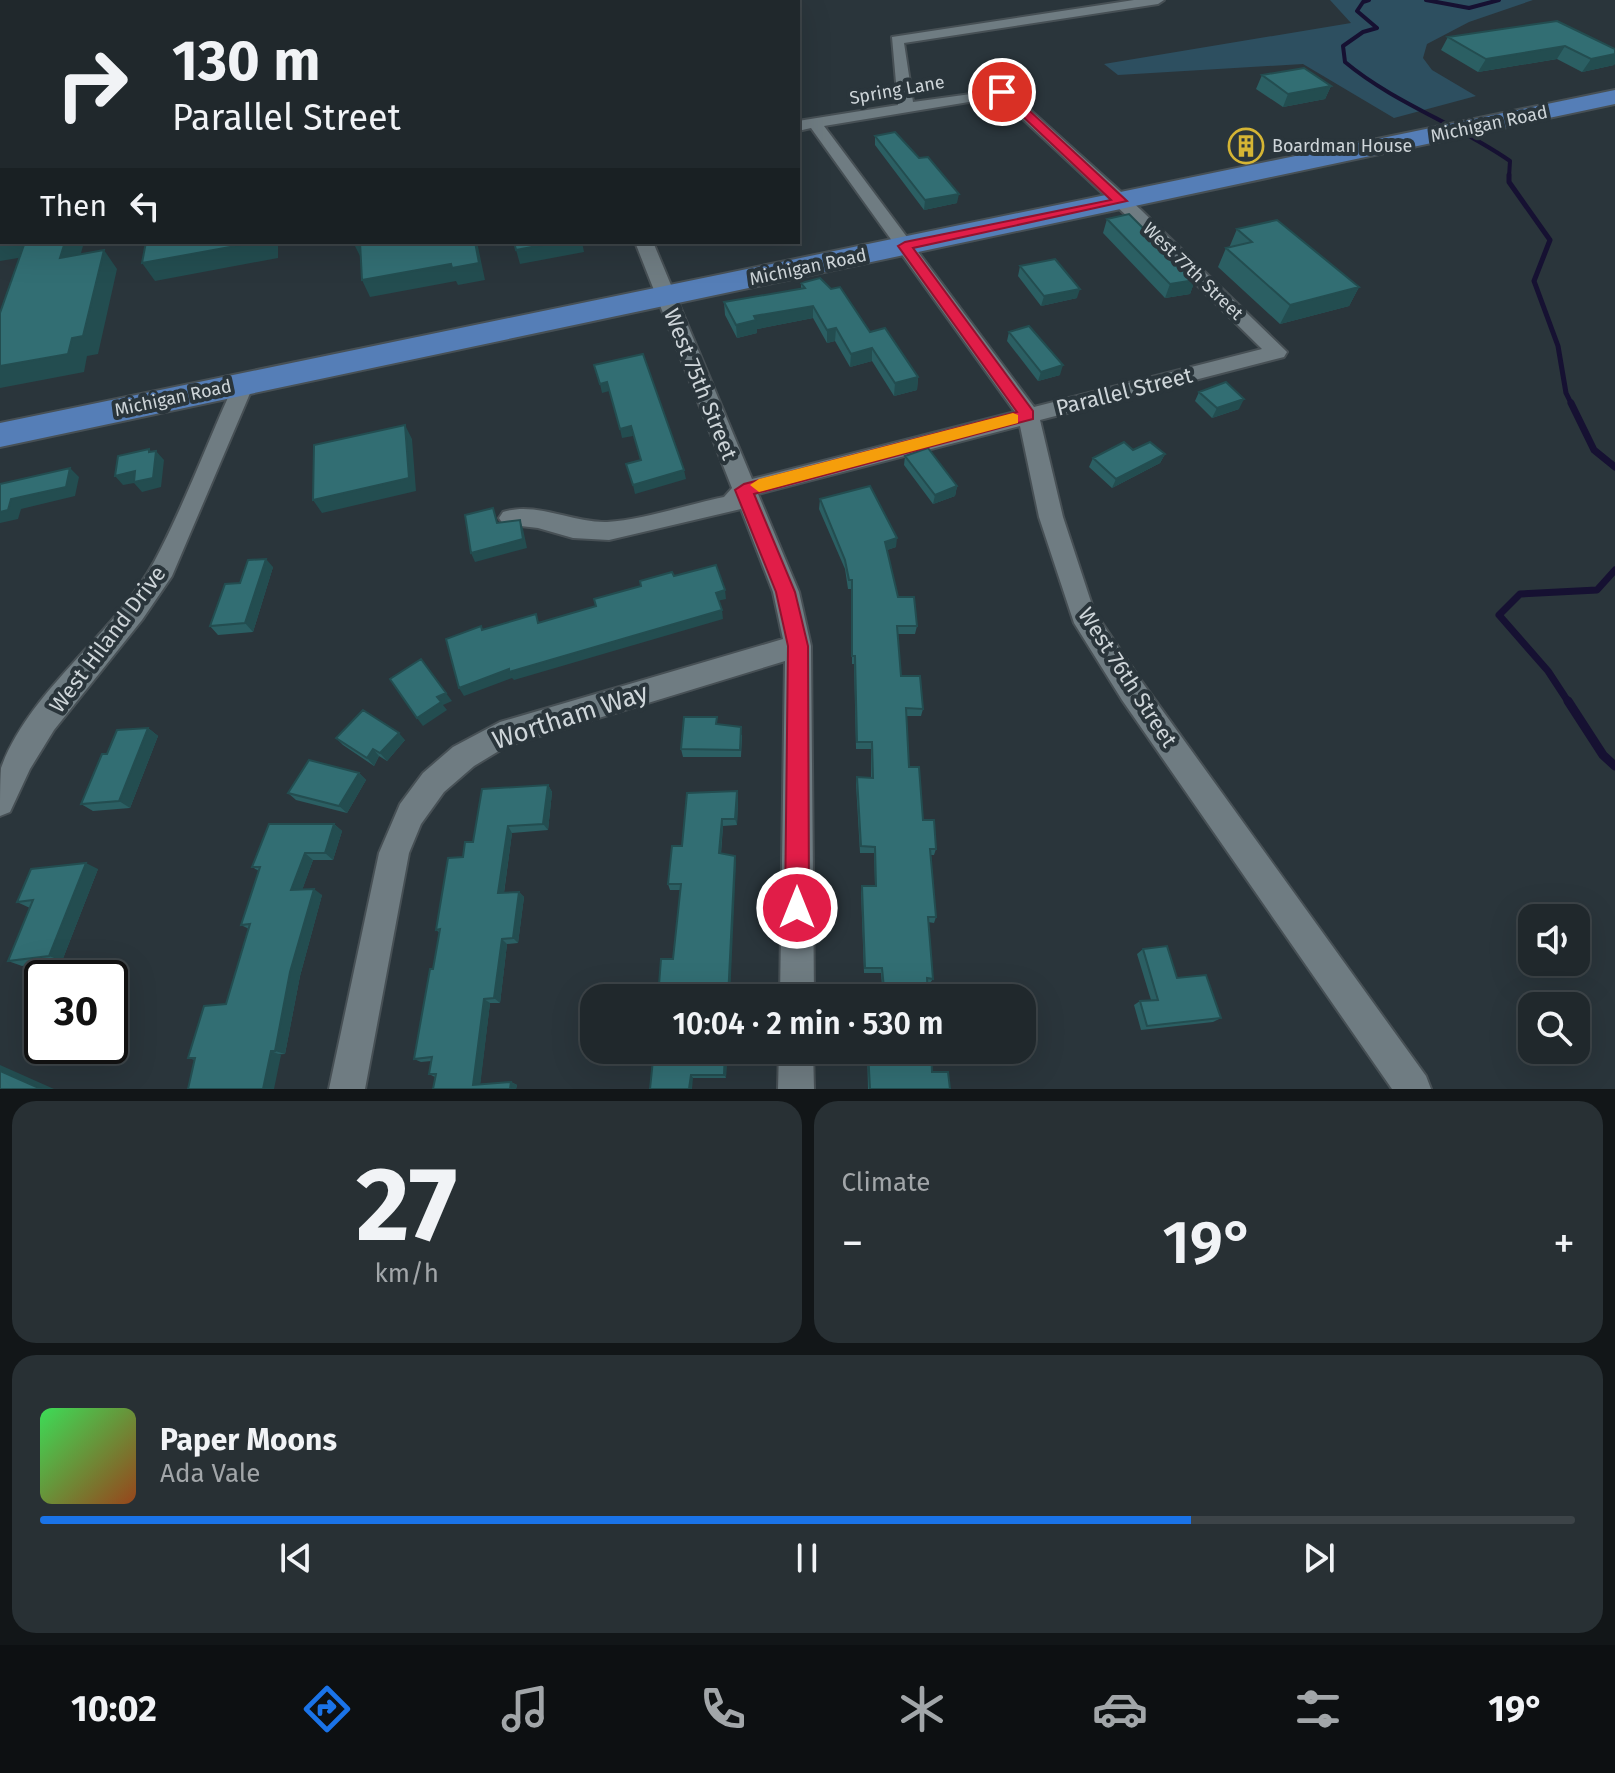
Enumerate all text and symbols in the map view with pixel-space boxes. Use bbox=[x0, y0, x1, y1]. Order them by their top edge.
text: 130 m bbox=[172, 28, 320, 95]
icon: right bbox=[40, 32, 144, 136]
pin bbox=[968, 58, 1036, 126]
icon: arrive bbox=[980, 70, 1024, 114]
street label: Spring Lane bbox=[848, 71, 946, 109]
text: Parallel Street bbox=[172, 96, 401, 140]
street label: Michigan Road bbox=[1429, 101, 1549, 147]
building icon: Boardman House bbox=[1227, 127, 1265, 165]
place label: Boardman House bbox=[1272, 135, 1412, 157]
icon: left bbox=[123, 184, 167, 228]
text: Then bbox=[40, 188, 107, 224]
street label: West 77th Street bbox=[1138, 218, 1248, 325]
street label: Michigan Road bbox=[748, 244, 868, 290]
street label: West 75th Street bbox=[658, 305, 743, 464]
street label: Parallel Street bbox=[1053, 361, 1195, 421]
street label: Michigan Road bbox=[113, 375, 233, 421]
street label: West Hiland Drive bbox=[43, 561, 171, 718]
street label: West 76th Street bbox=[1072, 602, 1183, 752]
street label: Wortham Way bbox=[489, 677, 652, 756]
position arrow bbox=[755, 866, 839, 950]
map controls bbox=[1518, 904, 1590, 1064]
button: sound bbox=[1518, 904, 1590, 976]
speed limit sign: 30 bbox=[24, 960, 128, 1064]
button: search bbox=[1518, 992, 1590, 1064]
text: 10:04 · 2 min · 530 m bbox=[672, 1006, 944, 1042]
text: 27 bbox=[356, 1143, 457, 1268]
text: Climate bbox=[842, 1167, 930, 1198]
text: 19° bbox=[1162, 1207, 1254, 1279]
text: − bbox=[842, 1217, 864, 1270]
text: + bbox=[1553, 1217, 1575, 1270]
text: km/h bbox=[375, 1258, 439, 1289]
text: Paper Moons bbox=[160, 1422, 337, 1458]
text: Ada Vale bbox=[160, 1458, 260, 1489]
icon: previous bbox=[274, 1536, 318, 1580]
icon: pause bbox=[785, 1536, 829, 1580]
icon: next bbox=[1297, 1536, 1341, 1580]
icon: directions bbox=[299, 1681, 355, 1737]
icon: music bbox=[497, 1681, 553, 1737]
icon: phone bbox=[695, 1681, 751, 1737]
icon: climate bbox=[894, 1681, 950, 1737]
icon: car bbox=[1092, 1681, 1148, 1737]
icon: filters bbox=[1290, 1681, 1346, 1737]
text: 10:02 bbox=[71, 1687, 157, 1731]
text: 19° bbox=[1488, 1687, 1544, 1731]

